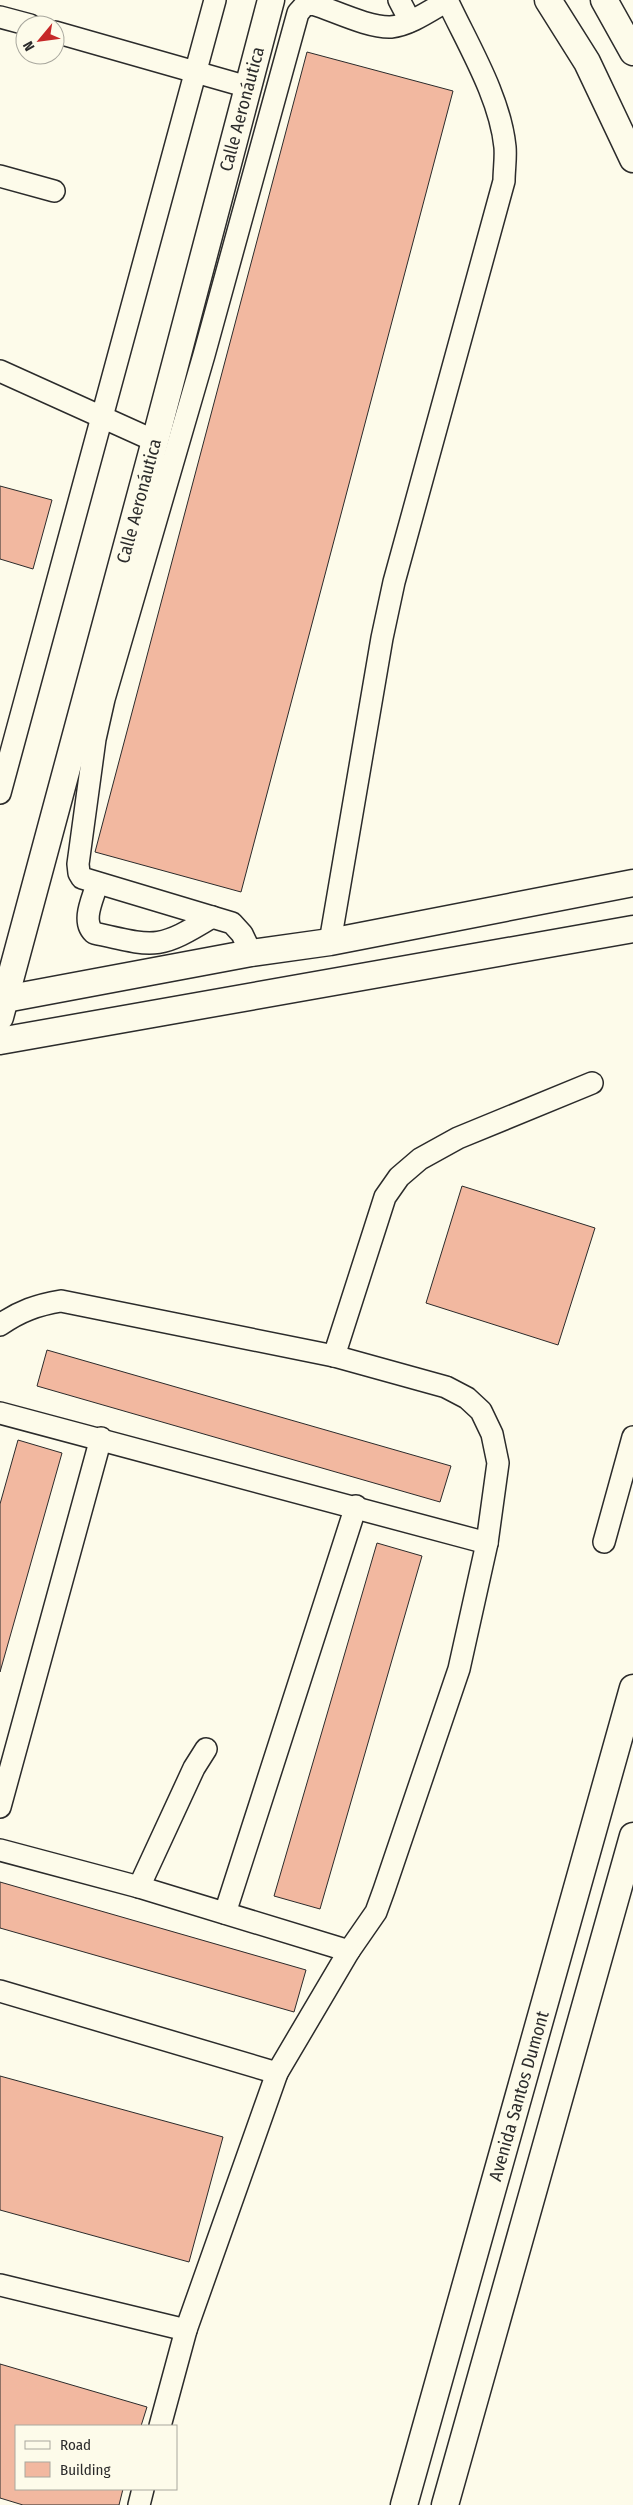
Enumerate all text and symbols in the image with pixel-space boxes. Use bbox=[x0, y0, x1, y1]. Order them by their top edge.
north arrow bbox=[15, 15, 65, 65]
text: N bbox=[20, 38, 39, 54]
street label: Calle Aeronáutica bbox=[215, 44, 269, 174]
street label: Calle Aeronáutica bbox=[112, 436, 166, 566]
street label: Avenida Santos Dumont bbox=[484, 2008, 554, 2184]
legend bbox=[15, 2425, 178, 2490]
text: Road bbox=[60, 2436, 91, 2454]
text: Building bbox=[60, 2461, 111, 2479]

